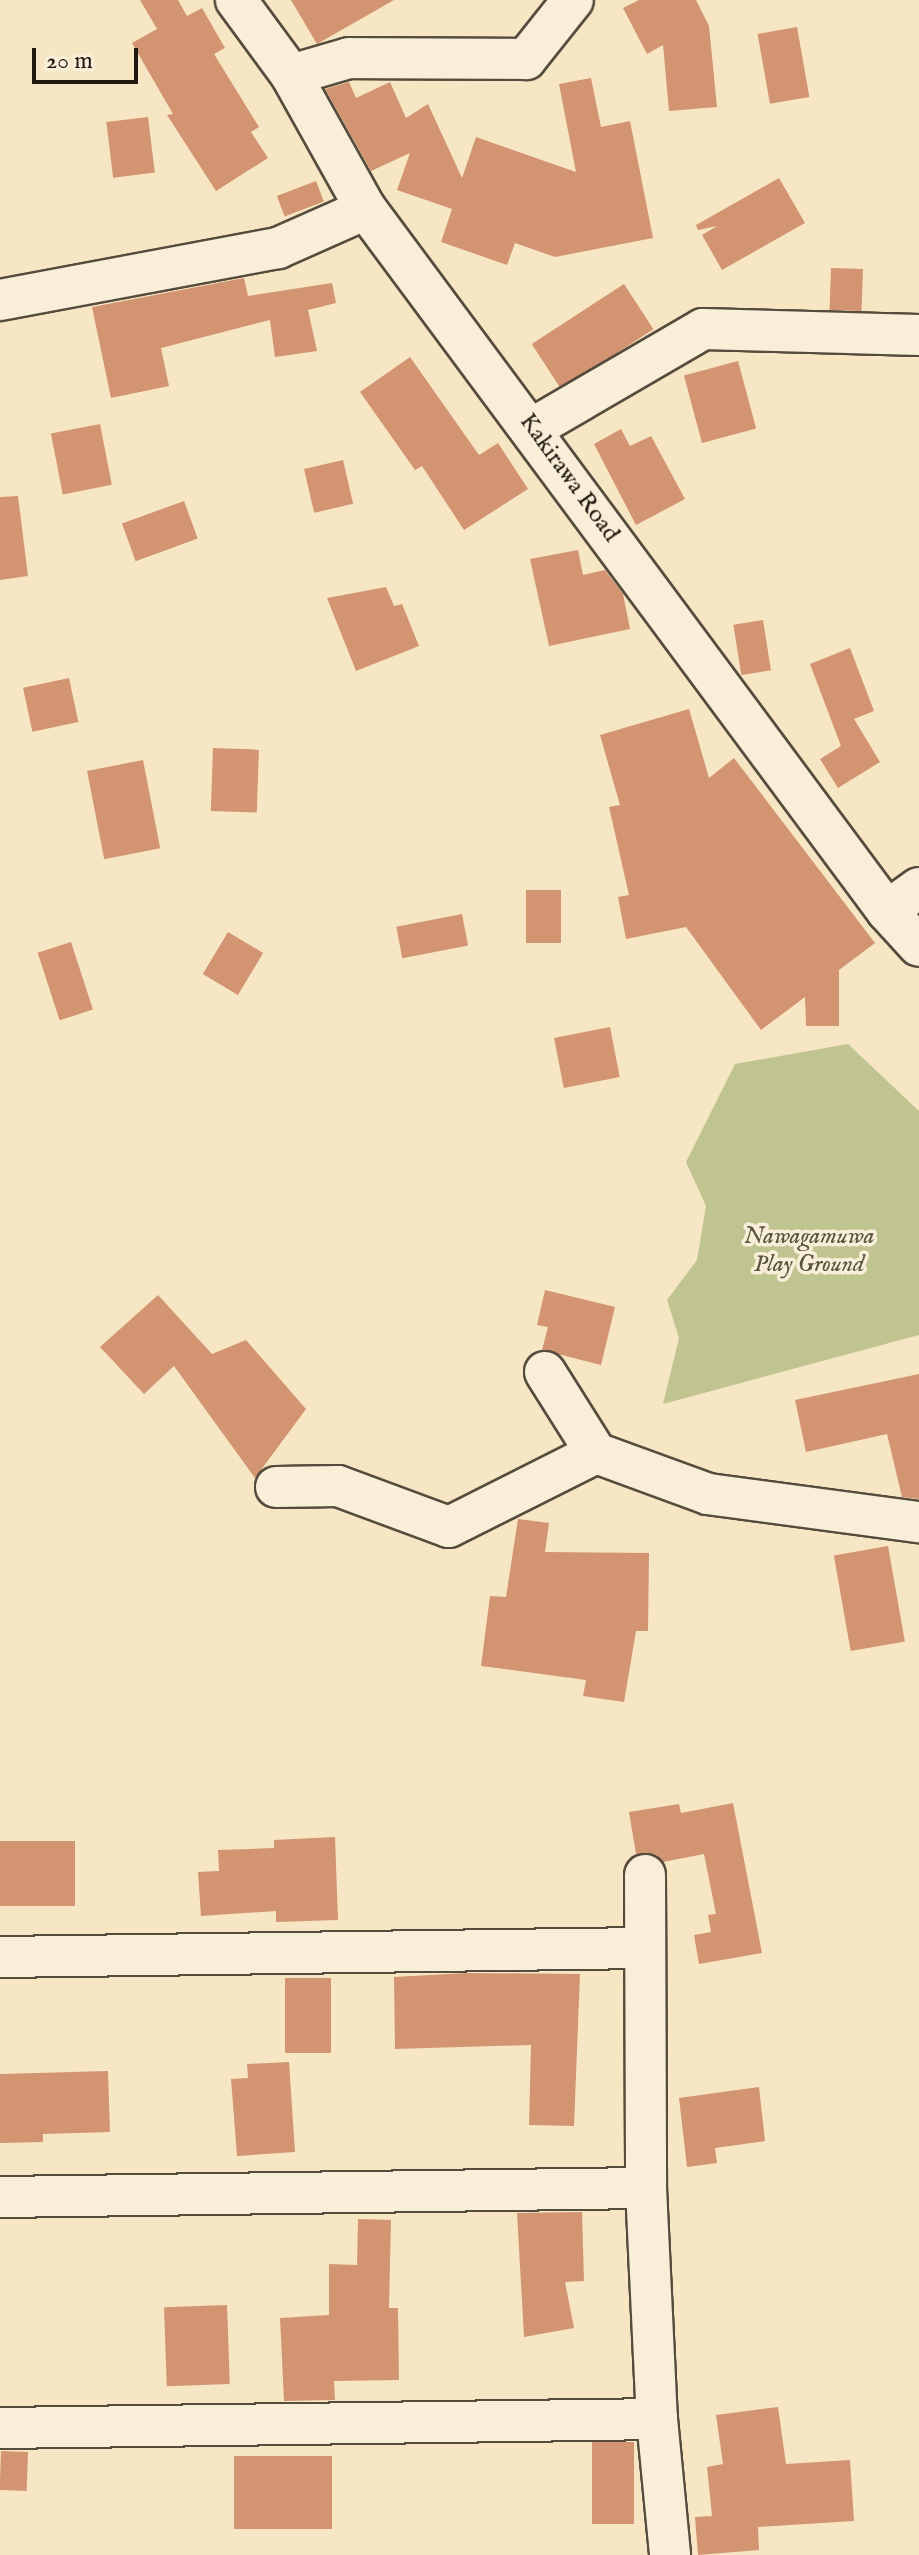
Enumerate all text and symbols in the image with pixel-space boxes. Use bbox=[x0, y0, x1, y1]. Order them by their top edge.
scale bar bbox=[36, 32, 142, 82]
text: 20 m bbox=[46, 46, 93, 77]
street label: Kakirawa Road bbox=[513, 408, 625, 548]
park label: Nawagamuwa Play Ground bbox=[744, 1223, 874, 1279]

